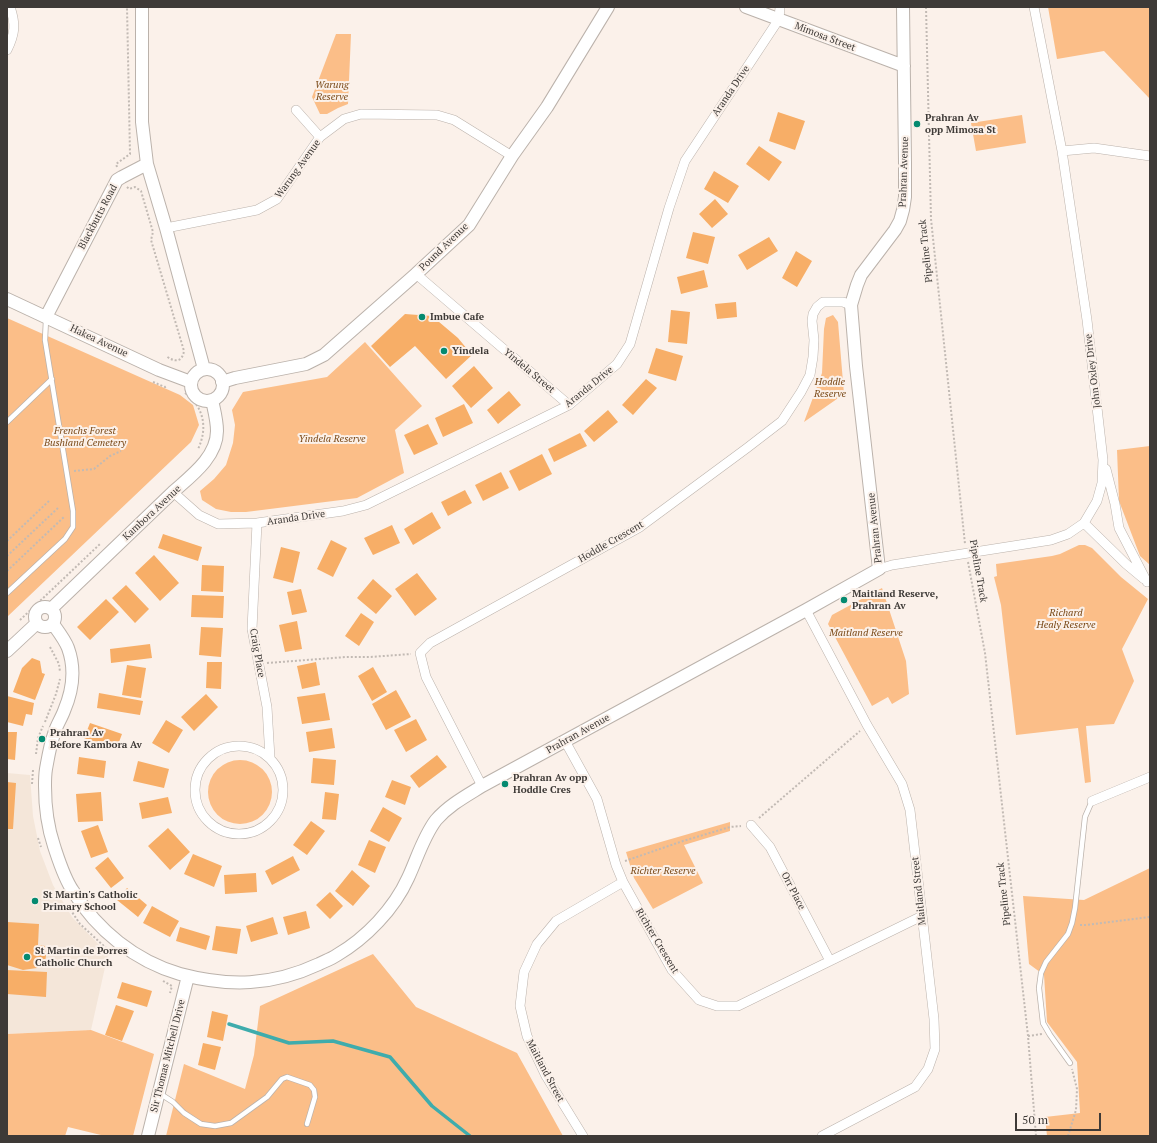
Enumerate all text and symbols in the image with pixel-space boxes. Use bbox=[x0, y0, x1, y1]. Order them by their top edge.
street label: Mimosa Street bbox=[793, 20, 857, 54]
street label: Aranda Drive bbox=[710, 63, 752, 119]
park label: Warung Reserve bbox=[315, 79, 349, 102]
place label: Prahran Av opp Mimosa St bbox=[925, 112, 996, 136]
marker: Prahran Av opp Mimosa St bbox=[912, 119, 922, 129]
street label: Prahran Avenue bbox=[897, 136, 911, 208]
street label: Warung Avenue bbox=[273, 137, 323, 201]
street label: Blackbutts Road bbox=[76, 183, 120, 251]
street label: Pipeline Track bbox=[917, 219, 935, 283]
street label: Pound Avenue bbox=[417, 221, 471, 273]
place label: Imbue Cafe bbox=[430, 311, 484, 323]
marker: Imbue Cafe bbox=[417, 312, 427, 322]
street label: Hakea Avenue bbox=[68, 322, 130, 360]
street label: John Oxley Drive bbox=[1082, 333, 1104, 409]
place label: Yindela bbox=[452, 345, 489, 357]
marker: Yindela bbox=[439, 346, 449, 356]
street label: Yindela Street bbox=[501, 346, 557, 396]
street label: Aranda Drive bbox=[562, 364, 616, 410]
park label: Hoddle Reserve bbox=[814, 376, 846, 400]
park label: Frenchs Forest Bushland Cemetery bbox=[44, 425, 126, 448]
park label: Yindela Reserve bbox=[298, 433, 366, 445]
street label: Kambora Avenue bbox=[120, 483, 184, 543]
street label: Prahran Avenue bbox=[865, 492, 885, 564]
street label: Aranda Drive bbox=[266, 508, 326, 528]
street label: Hoddle Crescent bbox=[576, 519, 646, 565]
street label: Pipeline Track bbox=[967, 539, 989, 603]
place label: Maitland Reserve, Prahran Av bbox=[852, 588, 938, 612]
marker: Maitland Reserve, Prahran Av bbox=[839, 595, 849, 605]
park label: Richard Healy Reserve bbox=[1037, 607, 1095, 630]
park label: Maitland Reserve bbox=[829, 627, 903, 639]
street label: Craig Place bbox=[247, 628, 267, 678]
street label: Prahran Avenue bbox=[544, 712, 612, 756]
place label: Prahran Av Before Kambora Av bbox=[50, 727, 142, 750]
marker: Prahran Av Before Kambora Av bbox=[37, 734, 47, 744]
place label: Prahran Av opp Hoddle Cres bbox=[513, 772, 587, 796]
marker: Prahran Av opp Hoddle Cres bbox=[500, 779, 510, 789]
street label: Maitland Street bbox=[909, 856, 929, 926]
street label: Pipeline Track bbox=[995, 862, 1013, 926]
park label: Richter Reserve bbox=[630, 865, 696, 877]
street label: Orr Place bbox=[778, 870, 808, 912]
place label: St Martin's Catholic Primary School bbox=[43, 889, 138, 912]
marker: St Martin's Catholic Primary School bbox=[30, 896, 40, 906]
street label: Richter Crescent bbox=[633, 906, 681, 976]
place label: St Martin de Porres Catholic Church bbox=[35, 945, 128, 968]
marker: St Martin de Porres Catholic Church bbox=[22, 952, 32, 962]
street label: Sir Thomas Mitchell Drive bbox=[148, 998, 188, 1114]
street label: Maitland Street bbox=[523, 1038, 567, 1104]
scale bar bbox=[1017, 1105, 1103, 1131]
text: 50 m bbox=[1022, 1112, 1048, 1127]

